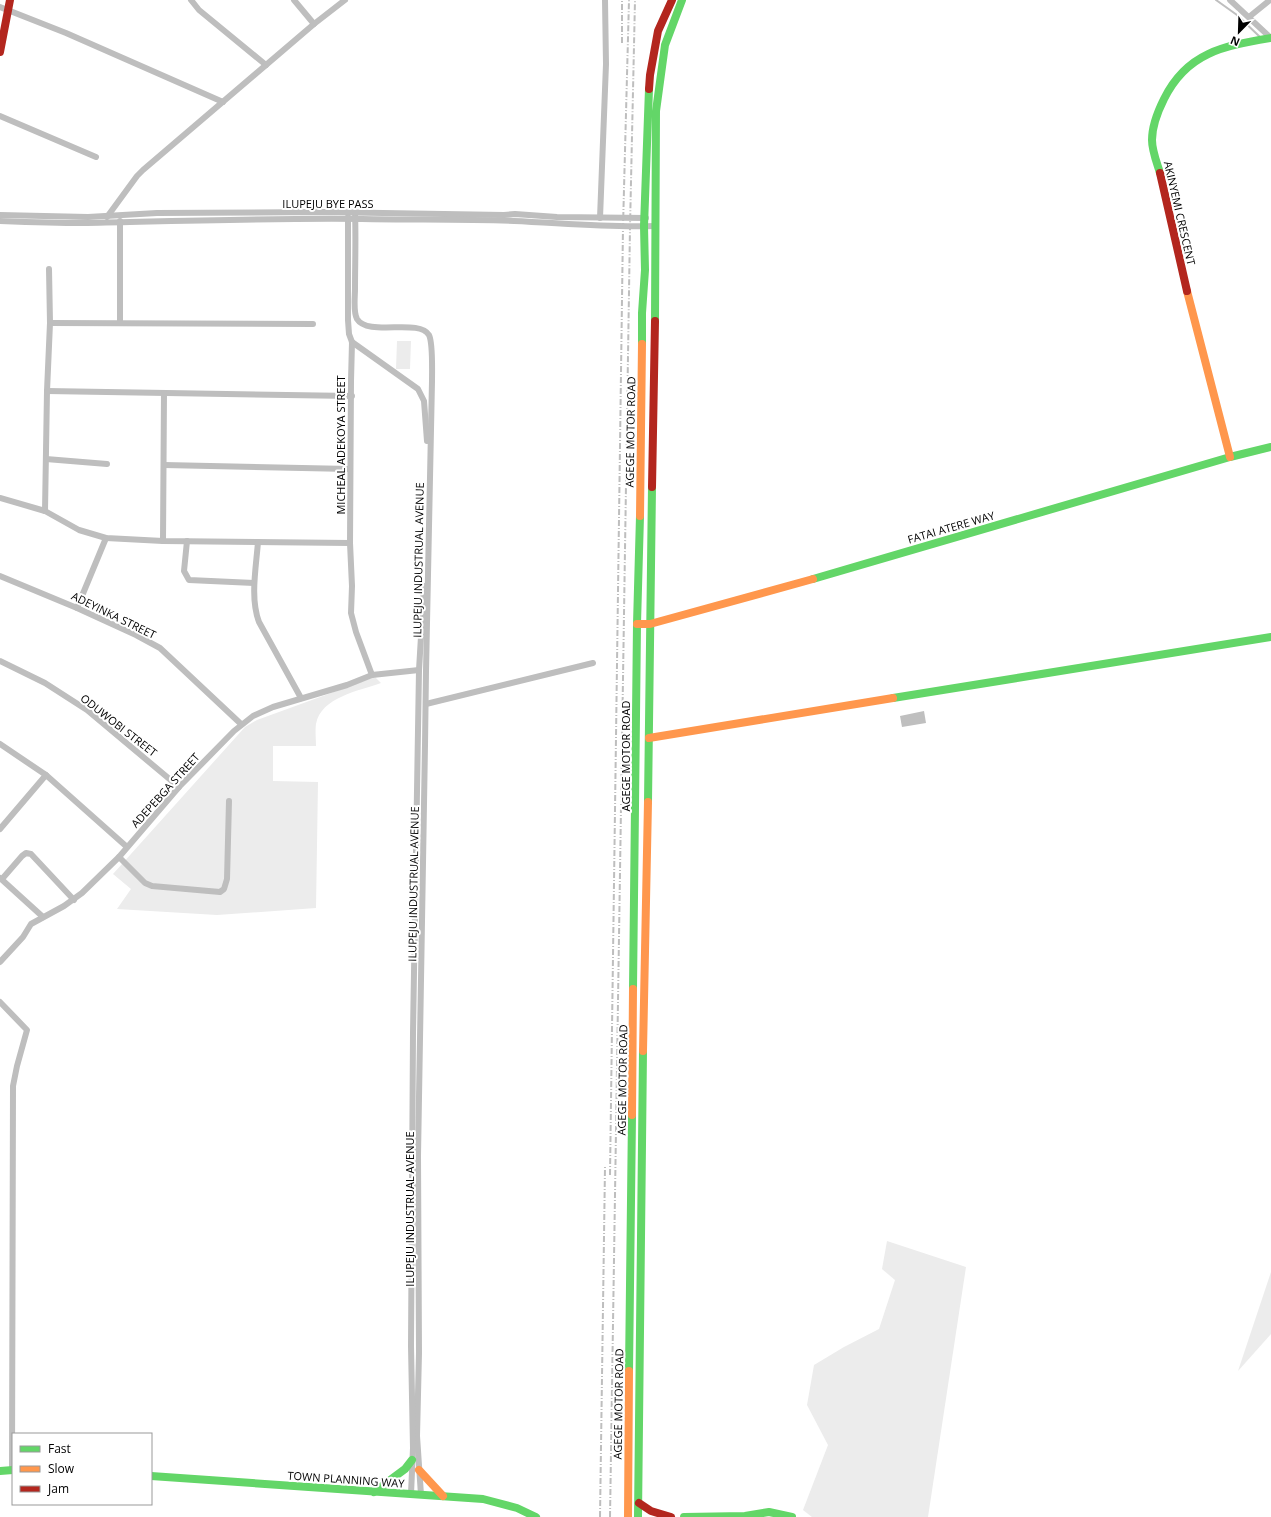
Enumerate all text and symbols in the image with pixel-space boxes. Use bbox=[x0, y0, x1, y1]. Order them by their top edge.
north arrow bbox=[1219, 12, 1259, 52]
text: N bbox=[1228, 33, 1242, 50]
street label: AKINYEMI CRESCENT bbox=[1161, 159, 1199, 267]
street label: ILUPEJU BYE PASS bbox=[282, 196, 374, 211]
street label: MICHEAL ADEKOYA STREET bbox=[333, 375, 348, 515]
street label: AGEGE MOTOR ROAD bbox=[622, 376, 638, 488]
street label: ILUPEJU INDUSTRUAL AVENUE bbox=[409, 482, 427, 638]
street label: FATAI ATERE WAY bbox=[906, 507, 997, 547]
street label: ADEYINKA STREET bbox=[69, 588, 159, 642]
street label: ODUWOBI STREET bbox=[78, 690, 160, 760]
street label: AGEGE MOTOR ROAD bbox=[618, 700, 633, 812]
street label: ADEPEBGA STREET bbox=[127, 749, 203, 831]
street label: ILUPEJU INDUSTRUAL AVENUE bbox=[404, 806, 422, 962]
street label: AGEGE MOTOR ROAD bbox=[614, 1024, 630, 1136]
street label: ILUPEJU INDUSTRUAL AVENUE bbox=[402, 1131, 417, 1287]
street label: AGEGE MOTOR ROAD bbox=[610, 1348, 626, 1460]
legend bbox=[12, 1433, 152, 1505]
text: Fast bbox=[48, 1440, 71, 1457]
text: Slow bbox=[48, 1460, 75, 1477]
street label: TOWN PLANNING WAY bbox=[287, 1467, 406, 1491]
text: Jam bbox=[47, 1480, 69, 1497]

